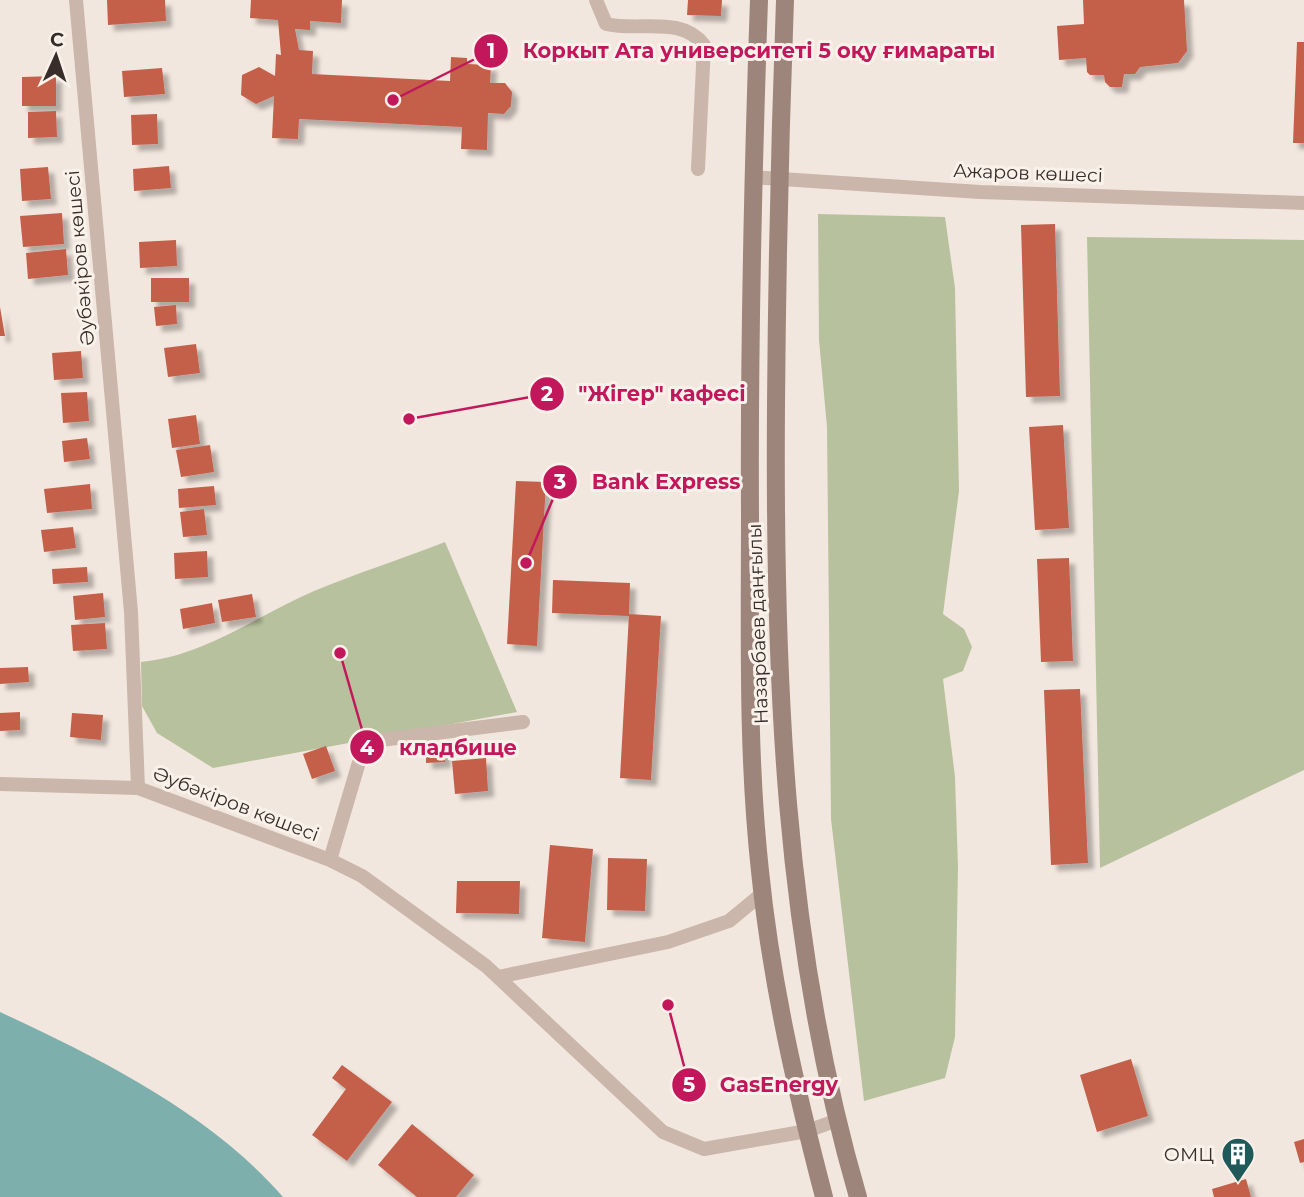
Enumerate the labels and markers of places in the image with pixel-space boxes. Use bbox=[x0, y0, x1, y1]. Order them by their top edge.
callout: Коркыт Ата университеті 5 оқу ғимараты bbox=[474, 30, 1009, 72]
callout: "Жігер" кафесі bbox=[529, 373, 760, 415]
callout: Bank Express bbox=[543, 461, 754, 503]
callout: кладбище bbox=[350, 726, 530, 768]
callout: GasEnergy bbox=[671, 1064, 853, 1106]
building icon: ОМЦ bbox=[1219, 1135, 1257, 1184]
place label: ОМЦ bbox=[1164, 1143, 1214, 1166]

